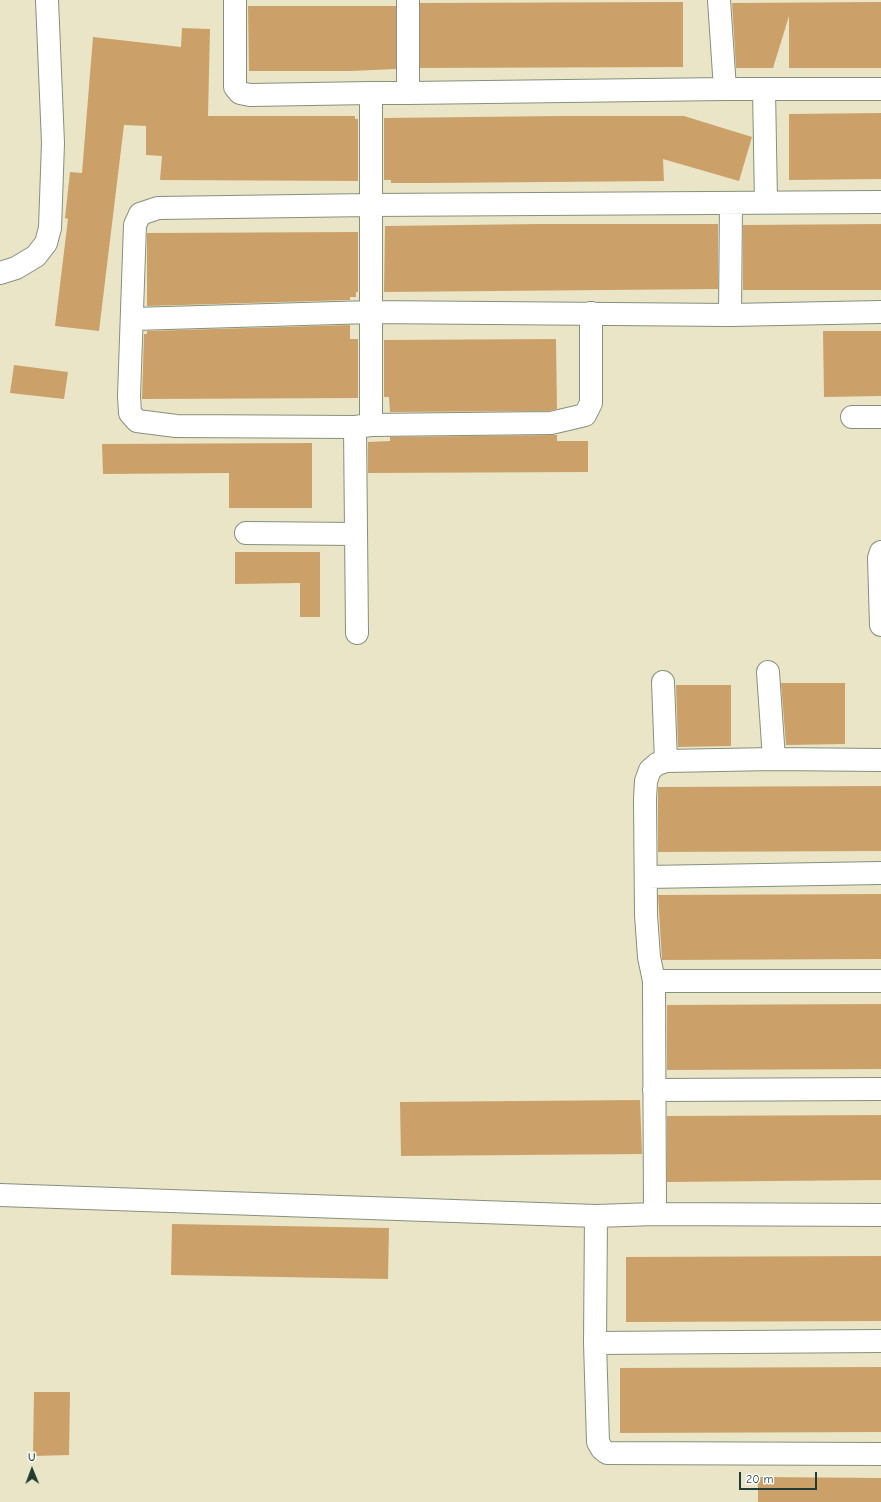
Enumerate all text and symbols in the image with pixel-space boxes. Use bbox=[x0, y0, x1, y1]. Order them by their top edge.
north arrow bbox=[12, 1450, 52, 1490]
text: U bbox=[28, 1451, 36, 1464]
scale bar bbox=[741, 1464, 819, 1490]
text: 20 m bbox=[746, 1472, 774, 1486]

